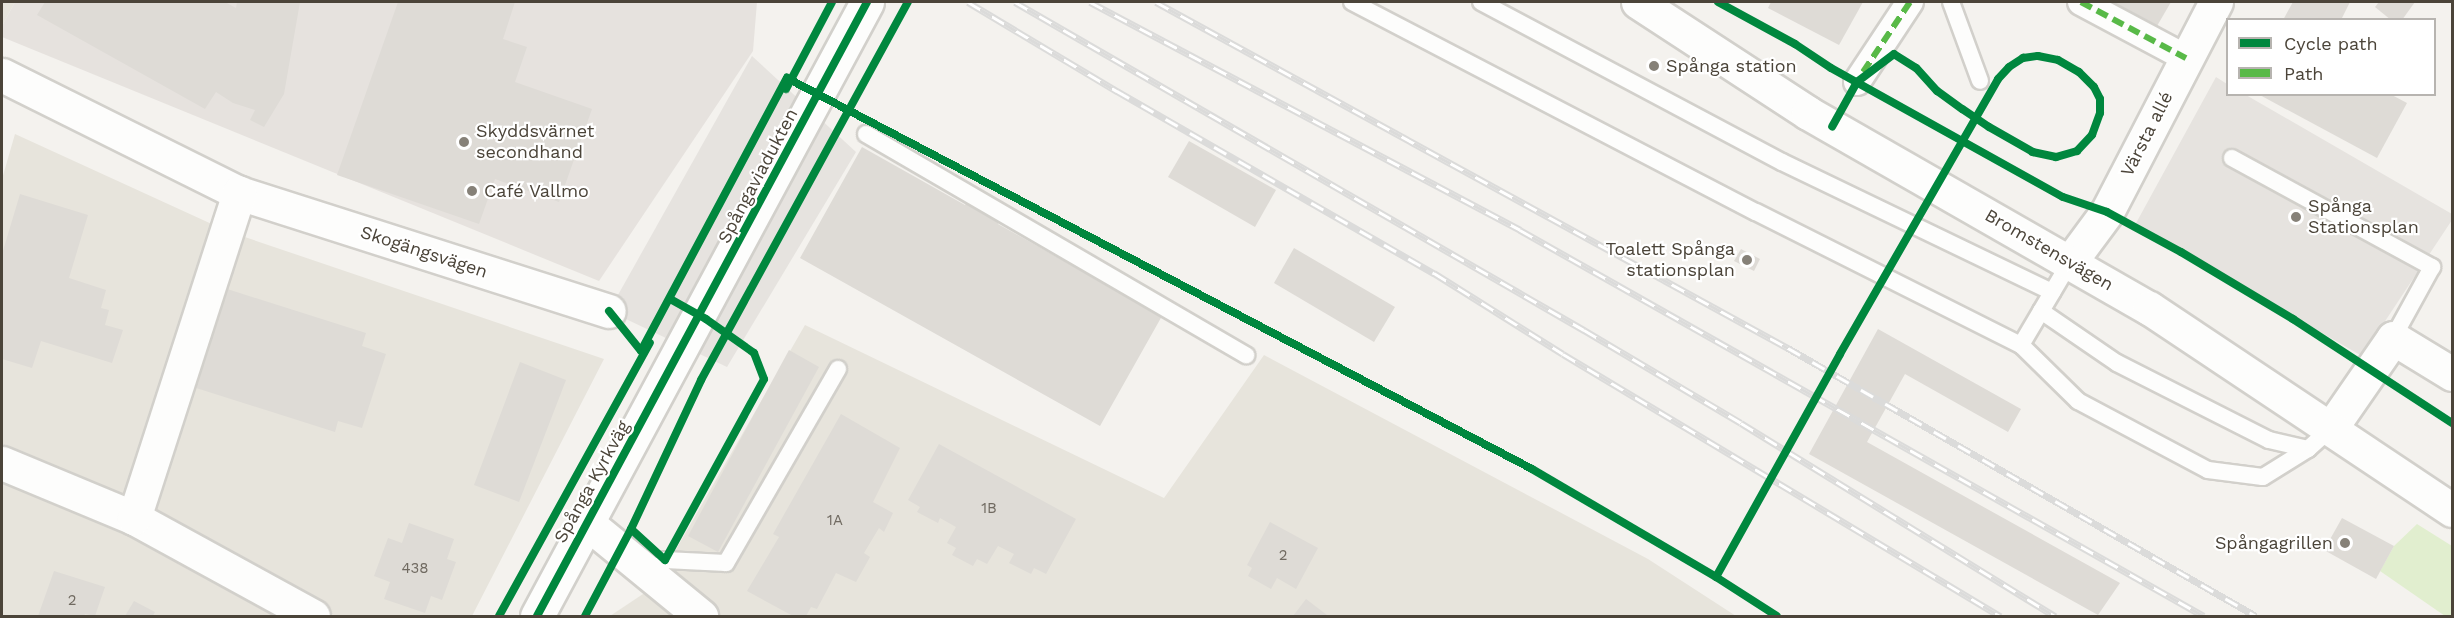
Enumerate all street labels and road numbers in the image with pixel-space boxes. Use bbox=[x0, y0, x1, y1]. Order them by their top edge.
street label: Värsta allé bbox=[2116, 88, 2178, 180]
street label: Spångaviadukten bbox=[713, 105, 803, 247]
street label: Bromstensvägen bbox=[1981, 204, 2117, 296]
street label: Skogängsvägen bbox=[358, 221, 490, 283]
street label: Spånga Kyrkväg bbox=[549, 417, 635, 547]

